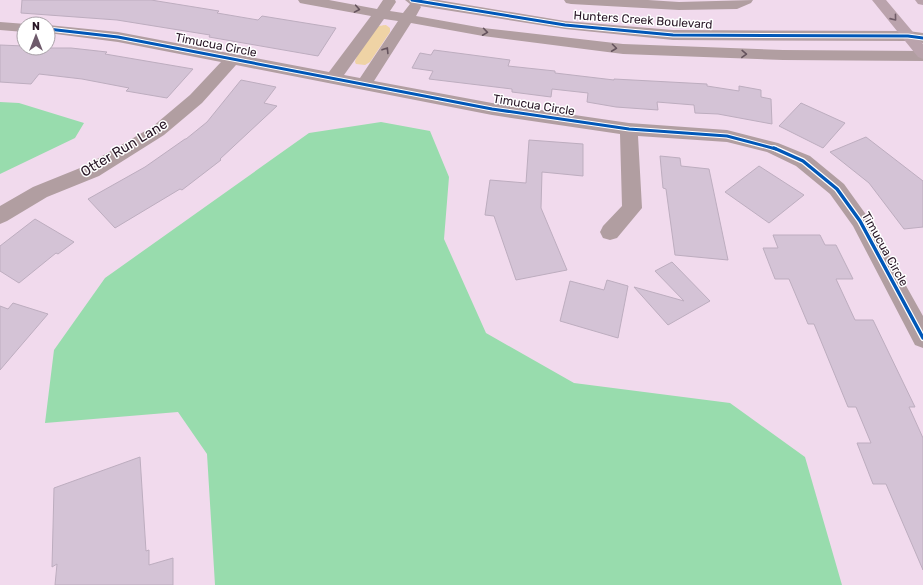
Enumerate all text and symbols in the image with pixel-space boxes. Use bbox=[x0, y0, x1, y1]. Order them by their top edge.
one-way arrow bbox=[354, 4, 360, 13]
street label: Hunters Creek Boulevard bbox=[573, 8, 713, 32]
one-way arrow bbox=[889, 13, 896, 20]
north arrow bbox=[16, 16, 56, 56]
text: N bbox=[32, 20, 40, 33]
one-way arrow bbox=[482, 27, 488, 36]
street label: Timucua Circle bbox=[174, 30, 258, 60]
one-way arrow bbox=[611, 43, 617, 52]
one-way arrow bbox=[382, 48, 389, 55]
one-way arrow bbox=[741, 50, 747, 58]
street label: Timucua Circle bbox=[492, 92, 576, 118]
street label: Otter Run Lane bbox=[78, 115, 171, 181]
street label: Timucua Circle bbox=[859, 209, 911, 289]

